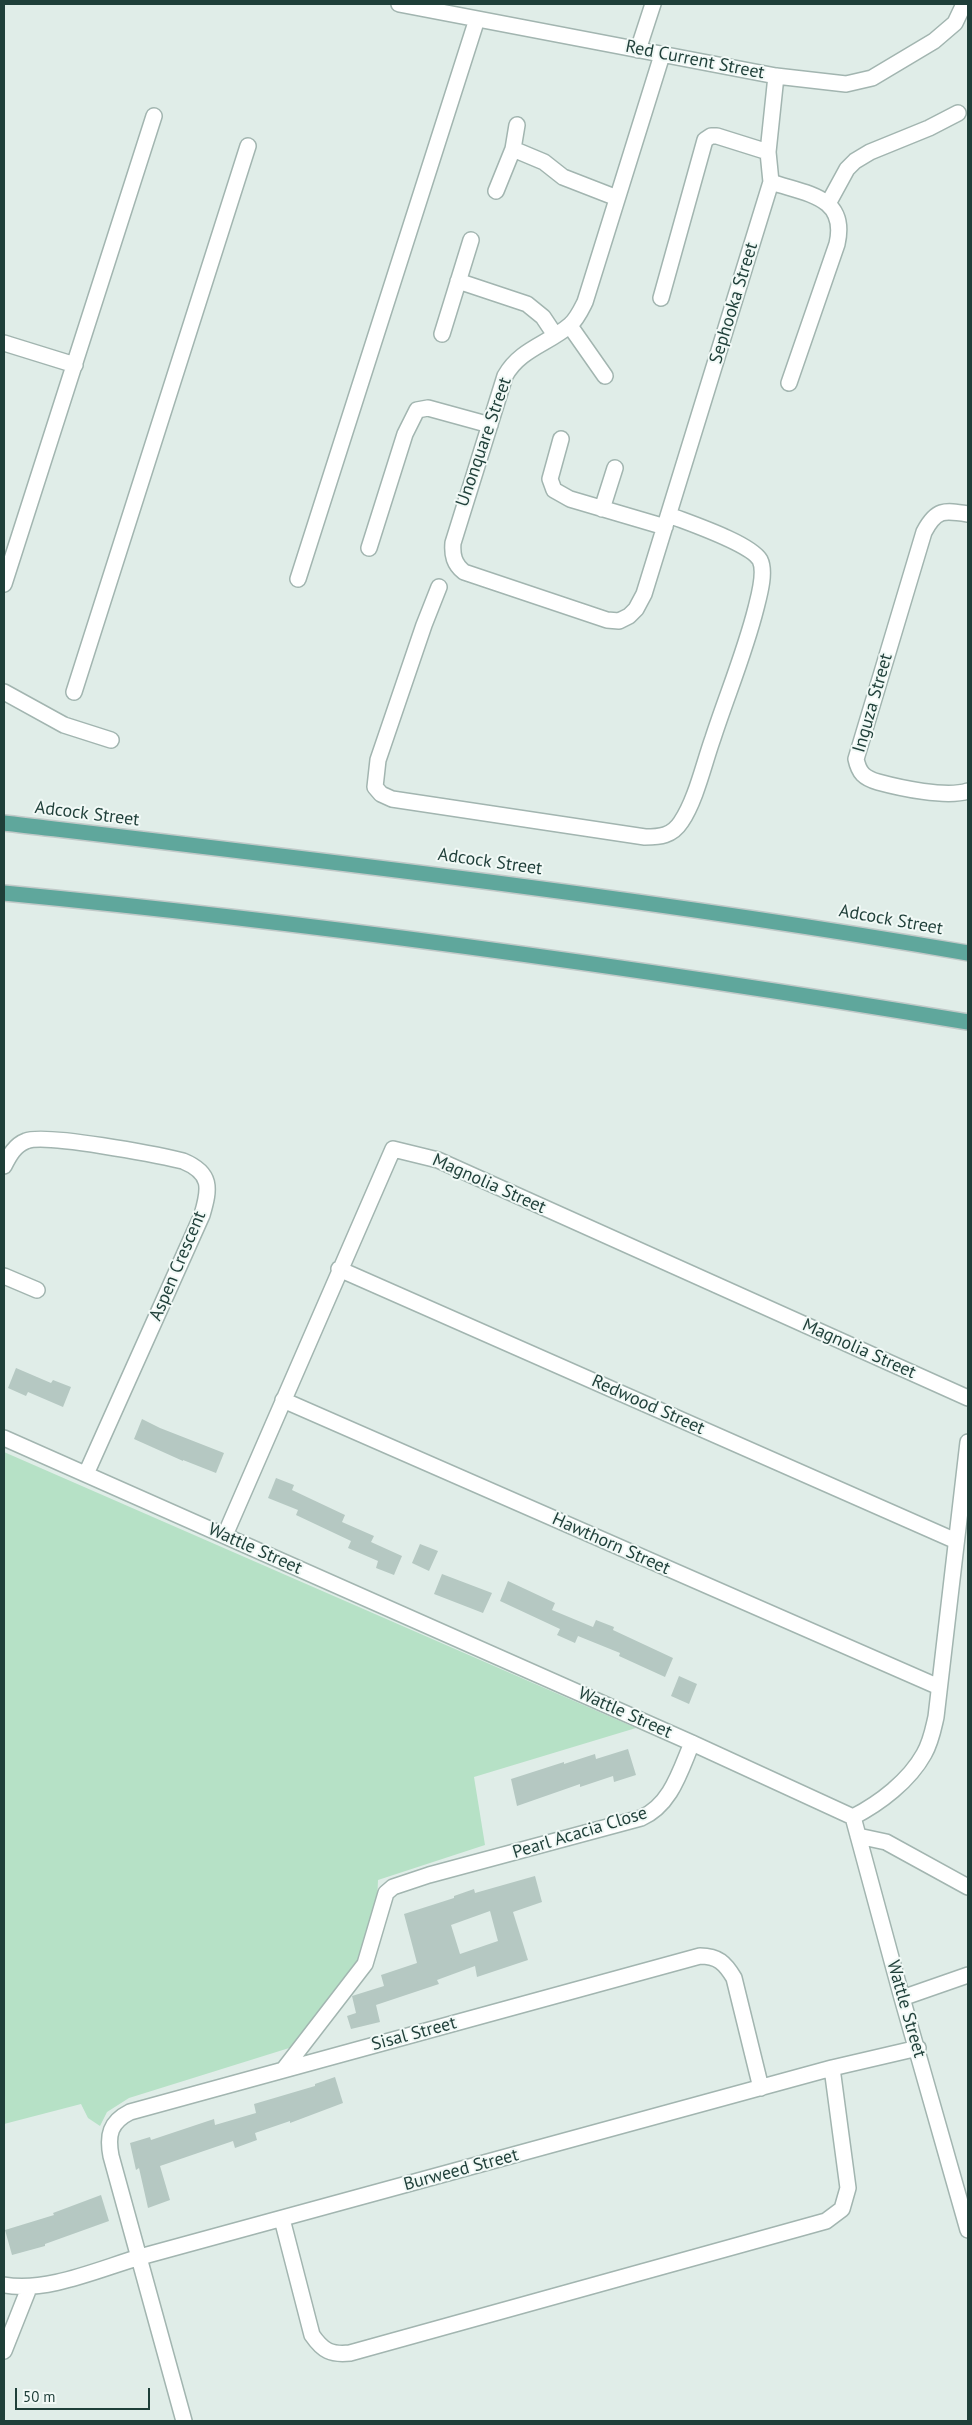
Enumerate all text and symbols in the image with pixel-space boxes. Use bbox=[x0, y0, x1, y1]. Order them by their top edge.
street label: Red Current Street bbox=[624, 36, 766, 84]
street label: Sephooka Street bbox=[705, 240, 763, 366]
street label: Unonquare Street bbox=[452, 374, 516, 510]
street label: Inguza Street bbox=[849, 651, 897, 755]
street label: Adcock Street bbox=[34, 797, 140, 831]
street label: Adcock Street bbox=[436, 844, 544, 880]
street label: Adcock Street bbox=[837, 900, 945, 940]
street label: Magnolia Street bbox=[429, 1149, 549, 1219]
street label: Aspen Crescent bbox=[145, 1208, 211, 1324]
street label: Magnolia Street bbox=[799, 1314, 919, 1384]
street label: Redwood Street bbox=[588, 1370, 708, 1440]
street label: Hawthorn Street bbox=[549, 1508, 673, 1580]
street label: Wattle Street bbox=[205, 1519, 305, 1579]
street label: Wattle Street bbox=[575, 1683, 675, 1743]
street label: Pearl Acacia Close bbox=[510, 1802, 650, 1864]
street label: Wattle Street bbox=[882, 1958, 930, 2060]
street label: Sisal Street bbox=[369, 2012, 459, 2056]
street label: Burweed Street bbox=[401, 2144, 521, 2196]
scale bar bbox=[18, 2378, 152, 2410]
text: 50 m bbox=[23, 2387, 56, 2406]

